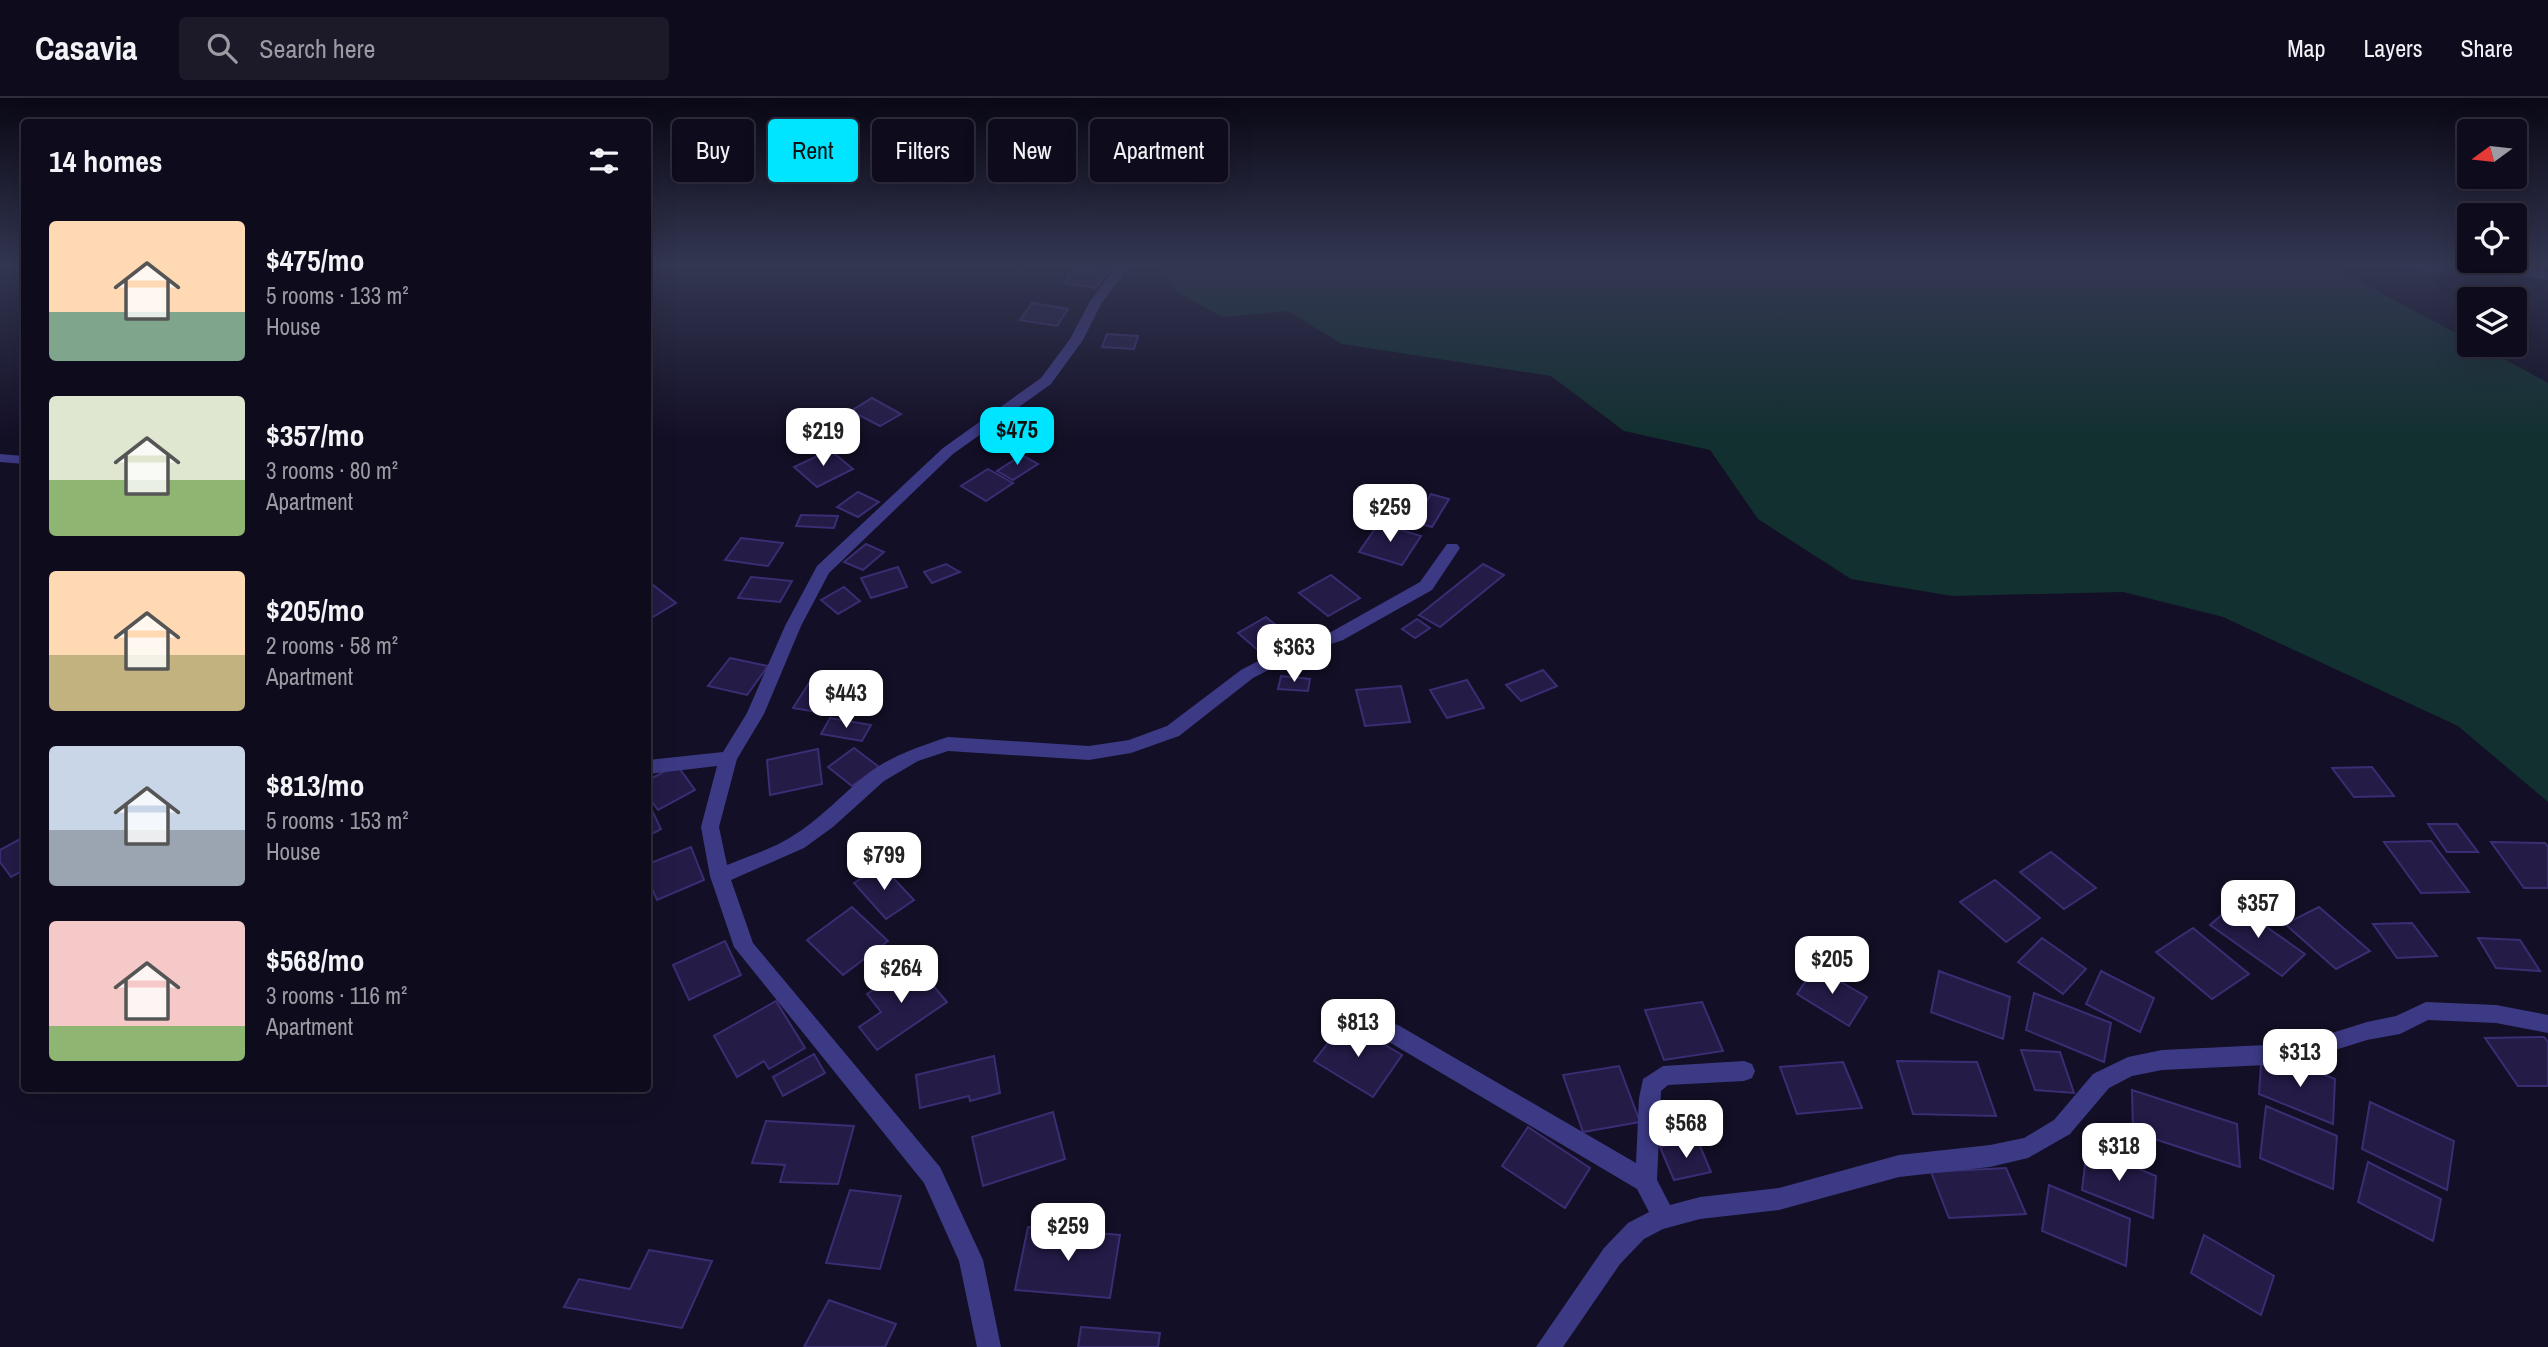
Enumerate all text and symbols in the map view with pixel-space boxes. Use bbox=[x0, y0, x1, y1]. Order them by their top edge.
search box bbox=[179, 17, 669, 80]
text: Casavia bbox=[35, 26, 137, 70]
icon: search bbox=[203, 29, 241, 67]
text: Search here bbox=[259, 31, 375, 66]
text: Map bbox=[2287, 32, 2325, 64]
text: Layers bbox=[2363, 32, 2422, 64]
text: Share bbox=[2460, 32, 2513, 64]
chip: Buy bbox=[672, 119, 754, 182]
chip: Rent bbox=[768, 119, 858, 182]
chip: Filters bbox=[872, 119, 974, 182]
chip: New bbox=[988, 119, 1076, 182]
chip: Apartment bbox=[1090, 119, 1228, 182]
north arrow bbox=[2457, 119, 2527, 189]
map controls bbox=[2457, 119, 2527, 357]
text: 14 homes bbox=[49, 141, 163, 181]
icon: filters bbox=[585, 142, 623, 180]
button: locate bbox=[2457, 203, 2527, 273]
text: $475/mo bbox=[266, 240, 364, 280]
icon: home bbox=[105, 249, 189, 333]
text: 5 rooms · 133 m² bbox=[266, 280, 409, 311]
button: layers bbox=[2457, 287, 2527, 357]
text: House bbox=[266, 311, 321, 342]
pin: $219 bbox=[782, 408, 864, 468]
pin: $475 bbox=[976, 408, 1058, 467]
text: $475 bbox=[996, 414, 1038, 445]
text: $357/mo bbox=[266, 415, 364, 455]
text: $219 bbox=[802, 415, 844, 446]
icon: home bbox=[105, 424, 189, 508]
text: 3 rooms · 80 m² bbox=[266, 455, 398, 486]
pin: $259 bbox=[1349, 484, 1431, 544]
text: Apartment bbox=[266, 486, 353, 517]
text: $259 bbox=[1369, 491, 1411, 522]
text: $205/mo bbox=[266, 590, 364, 630]
icon: home bbox=[105, 599, 189, 683]
pin: $363 bbox=[1253, 624, 1335, 684]
text: 2 rooms · 58 m² bbox=[266, 630, 398, 661]
text: $363 bbox=[1273, 631, 1315, 662]
text: Apartment bbox=[266, 661, 353, 692]
pin: $443 bbox=[805, 670, 887, 730]
text: $443 bbox=[825, 677, 867, 708]
text: $813/mo bbox=[266, 765, 364, 805]
icon: home bbox=[105, 774, 189, 858]
text: 5 rooms · 153 m² bbox=[266, 805, 409, 836]
pin: $799 bbox=[843, 832, 925, 892]
text: House bbox=[266, 836, 321, 867]
text: $799 bbox=[863, 839, 905, 870]
pin: $357 bbox=[2217, 880, 2299, 940]
text: $357 bbox=[2237, 887, 2279, 918]
pin: $205 bbox=[1791, 936, 1873, 996]
text: $568/mo bbox=[266, 940, 364, 980]
text: $205 bbox=[1811, 943, 1853, 974]
pin: $264 bbox=[860, 946, 942, 1005]
icon: home bbox=[105, 949, 189, 1033]
text: $264 bbox=[880, 952, 922, 983]
text: 3 rooms · 116 m² bbox=[266, 980, 407, 1011]
pin: $813 bbox=[1317, 1000, 1399, 1059]
text: $813 bbox=[1337, 1006, 1379, 1037]
text: Apartment bbox=[266, 1011, 353, 1042]
pin: $313 bbox=[2259, 1030, 2341, 1089]
text: $313 bbox=[2279, 1036, 2321, 1067]
pin: $568 bbox=[1645, 1100, 1727, 1160]
text: $568 bbox=[1665, 1107, 1707, 1138]
pin: $318 bbox=[2078, 1124, 2160, 1183]
text: $318 bbox=[2098, 1130, 2140, 1161]
pin: $259 bbox=[1027, 1204, 1109, 1263]
text: $259 bbox=[1047, 1210, 1089, 1241]

